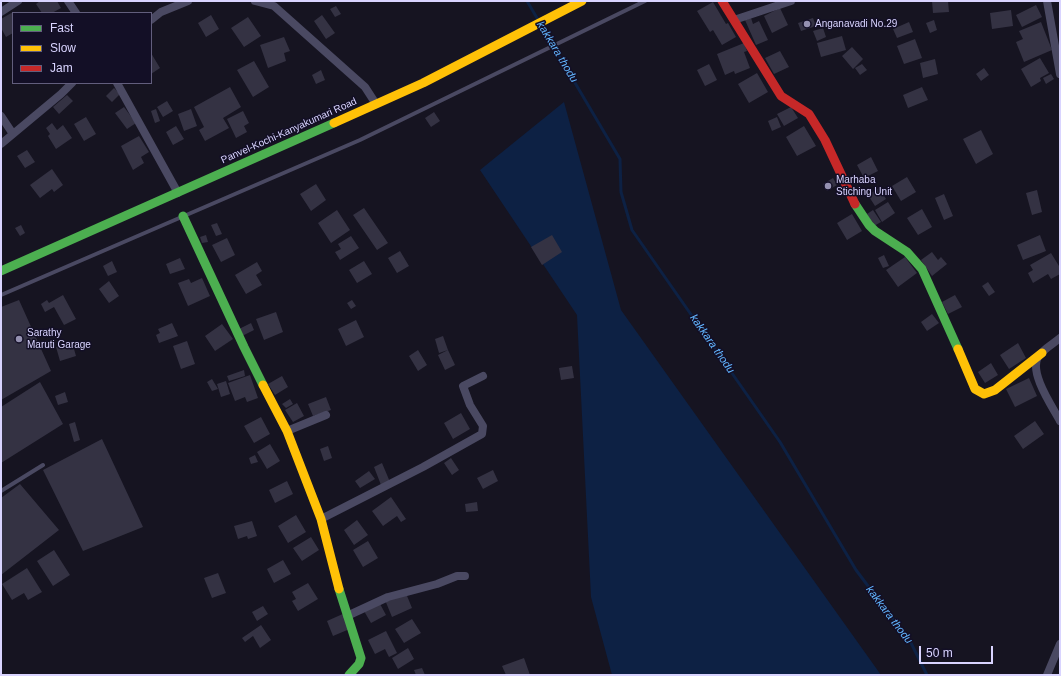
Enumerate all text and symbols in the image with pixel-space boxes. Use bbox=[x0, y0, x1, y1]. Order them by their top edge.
legend bbox=[12, 12, 152, 84]
place label: Anganavadi No.29 bbox=[815, 18, 897, 30]
water label: kakkara thodu bbox=[534, 19, 580, 85]
marker: Anganavadi No.29 bbox=[802, 19, 812, 29]
text: Fast bbox=[50, 21, 73, 35]
text: Slow bbox=[50, 41, 76, 55]
text: Jam bbox=[50, 61, 73, 75]
street label: Panvel-Kochi-Kanyakumari Road bbox=[219, 96, 359, 166]
place label: Marhaba Stiching Unit bbox=[836, 174, 892, 198]
marker: Marhaba Stiching Unit bbox=[823, 181, 833, 191]
water label: kakkara thodu bbox=[687, 312, 737, 376]
place label: Sarathy Maruti Garage bbox=[27, 327, 91, 350]
marker: Sarathy Maruti Garage bbox=[14, 334, 24, 344]
water label: kakkara thodu bbox=[863, 583, 915, 647]
scale bar bbox=[921, 638, 995, 664]
text: 50 m bbox=[926, 646, 953, 660]

